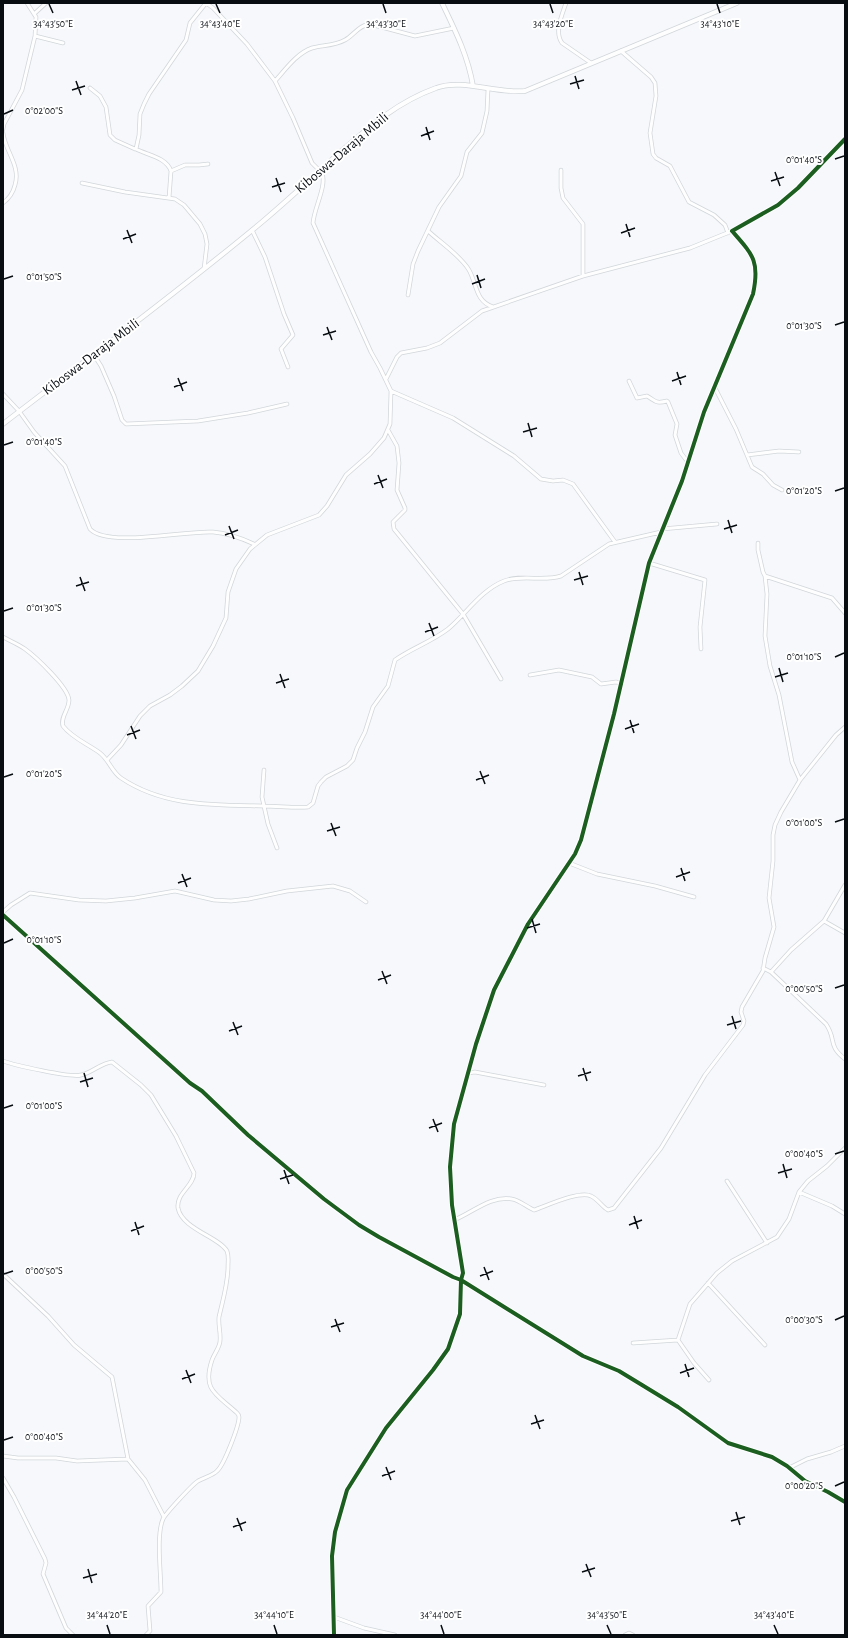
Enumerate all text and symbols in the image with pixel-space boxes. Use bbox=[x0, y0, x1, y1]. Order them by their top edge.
text: 34°43'50"E bbox=[33, 19, 73, 29]
text: 34°43'40"E bbox=[200, 19, 240, 29]
text: 34°43'30"E bbox=[366, 19, 406, 29]
text: 34°43'20"E bbox=[533, 19, 573, 29]
text: 34°43'10"E bbox=[701, 19, 740, 29]
text: 0°02'00"S bbox=[25, 106, 63, 116]
street label: Kiboswa-Daraja Mbili bbox=[293, 110, 391, 196]
text: 0°01'40"S bbox=[786, 155, 822, 165]
text: 0°01'50"S bbox=[26, 272, 62, 282]
street label: Kiboswa-Daraja Mbili bbox=[40, 316, 142, 398]
text: 0°01'30"S bbox=[786, 321, 822, 331]
text: 0°01'40"S bbox=[26, 437, 62, 447]
text: 0°01'20"S bbox=[786, 486, 822, 496]
text: 0°01'30"S bbox=[26, 603, 62, 613]
text: 0°01'10"S bbox=[787, 652, 822, 662]
text: 0°01'20"S bbox=[26, 769, 62, 779]
text: 0°01'00"S bbox=[786, 818, 823, 828]
text: 0°01'10"S bbox=[27, 935, 62, 945]
text: 0°00'50"S bbox=[785, 984, 823, 994]
text: 0°01'00"S bbox=[26, 1101, 63, 1111]
text: 0°00'40"S bbox=[785, 1149, 823, 1159]
text: 0°00'50"S bbox=[25, 1266, 63, 1276]
text: 0°00'30"S bbox=[785, 1315, 823, 1325]
text: 0°00'40"S bbox=[25, 1432, 63, 1442]
text: 0°00'20"S bbox=[785, 1481, 823, 1491]
text: 34°44'20"E bbox=[87, 1610, 127, 1620]
text: 34°44'10"E bbox=[254, 1610, 294, 1620]
text: 34°44'00"E bbox=[420, 1610, 462, 1620]
text: 34°43'50"E bbox=[587, 1610, 627, 1620]
text: 34°43'40"E bbox=[754, 1610, 794, 1620]

